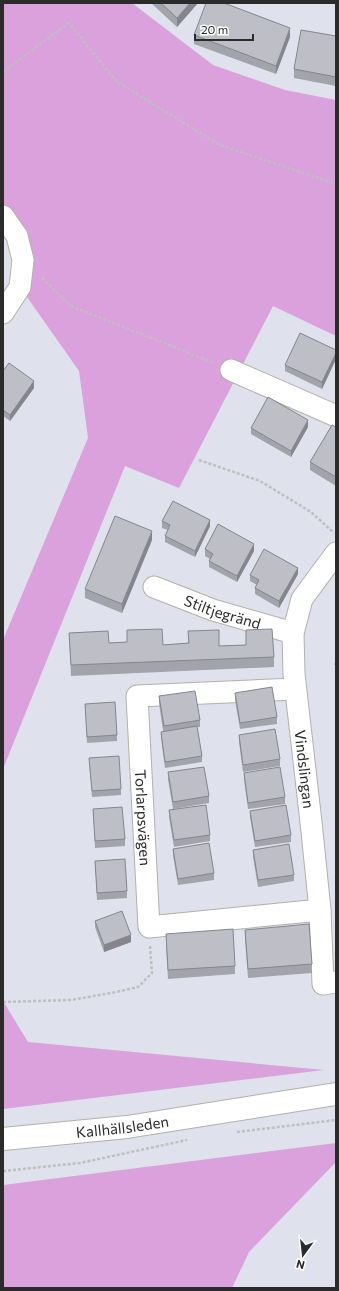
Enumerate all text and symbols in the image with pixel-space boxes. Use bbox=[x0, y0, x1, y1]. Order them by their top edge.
scale bar bbox=[195, 16, 253, 42]
text: 20 m bbox=[201, 22, 228, 36]
street label: Stiltjegränd bbox=[182, 591, 263, 632]
street label: Vindslingan bbox=[291, 729, 318, 809]
street label: Torlarpsvägen bbox=[132, 769, 155, 866]
street label: Kallhällsleden bbox=[75, 1112, 170, 1141]
north arrow bbox=[283, 1235, 323, 1275]
text: N bbox=[295, 1258, 306, 1272]

